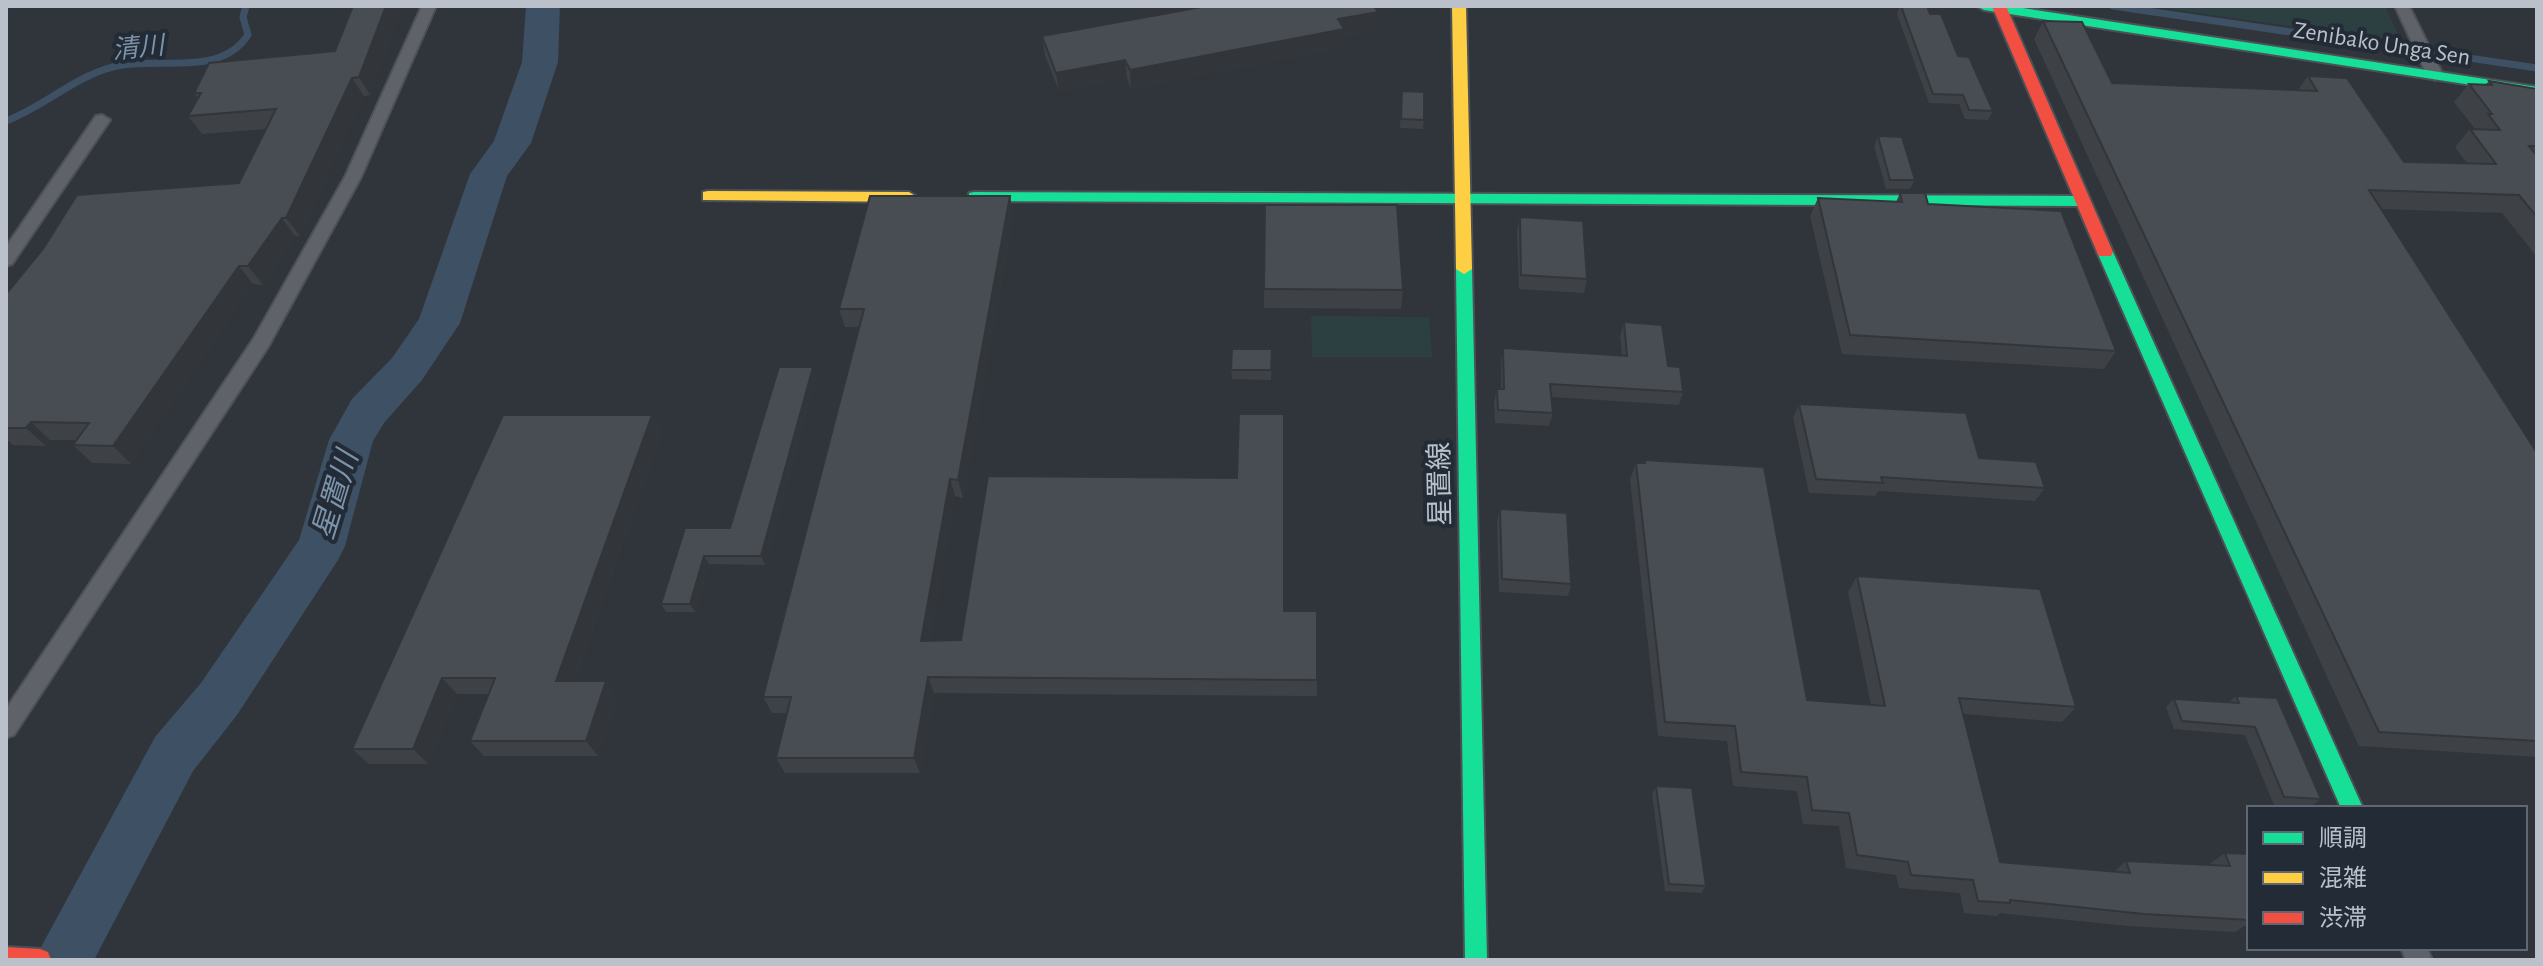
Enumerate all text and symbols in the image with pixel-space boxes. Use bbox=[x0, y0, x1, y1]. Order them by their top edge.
street label: Zenibako Unga Sen bbox=[2292, 18, 2472, 70]
water label: 清川 bbox=[111, 31, 168, 64]
street label: 星置線 bbox=[1424, 442, 1456, 526]
water label: 星置川 bbox=[308, 445, 364, 543]
legend bbox=[2247, 806, 2527, 950]
text: 順調 bbox=[2319, 826, 2367, 851]
text: 混雑 bbox=[2319, 865, 2367, 891]
text: 渋滞 bbox=[2319, 905, 2367, 931]

